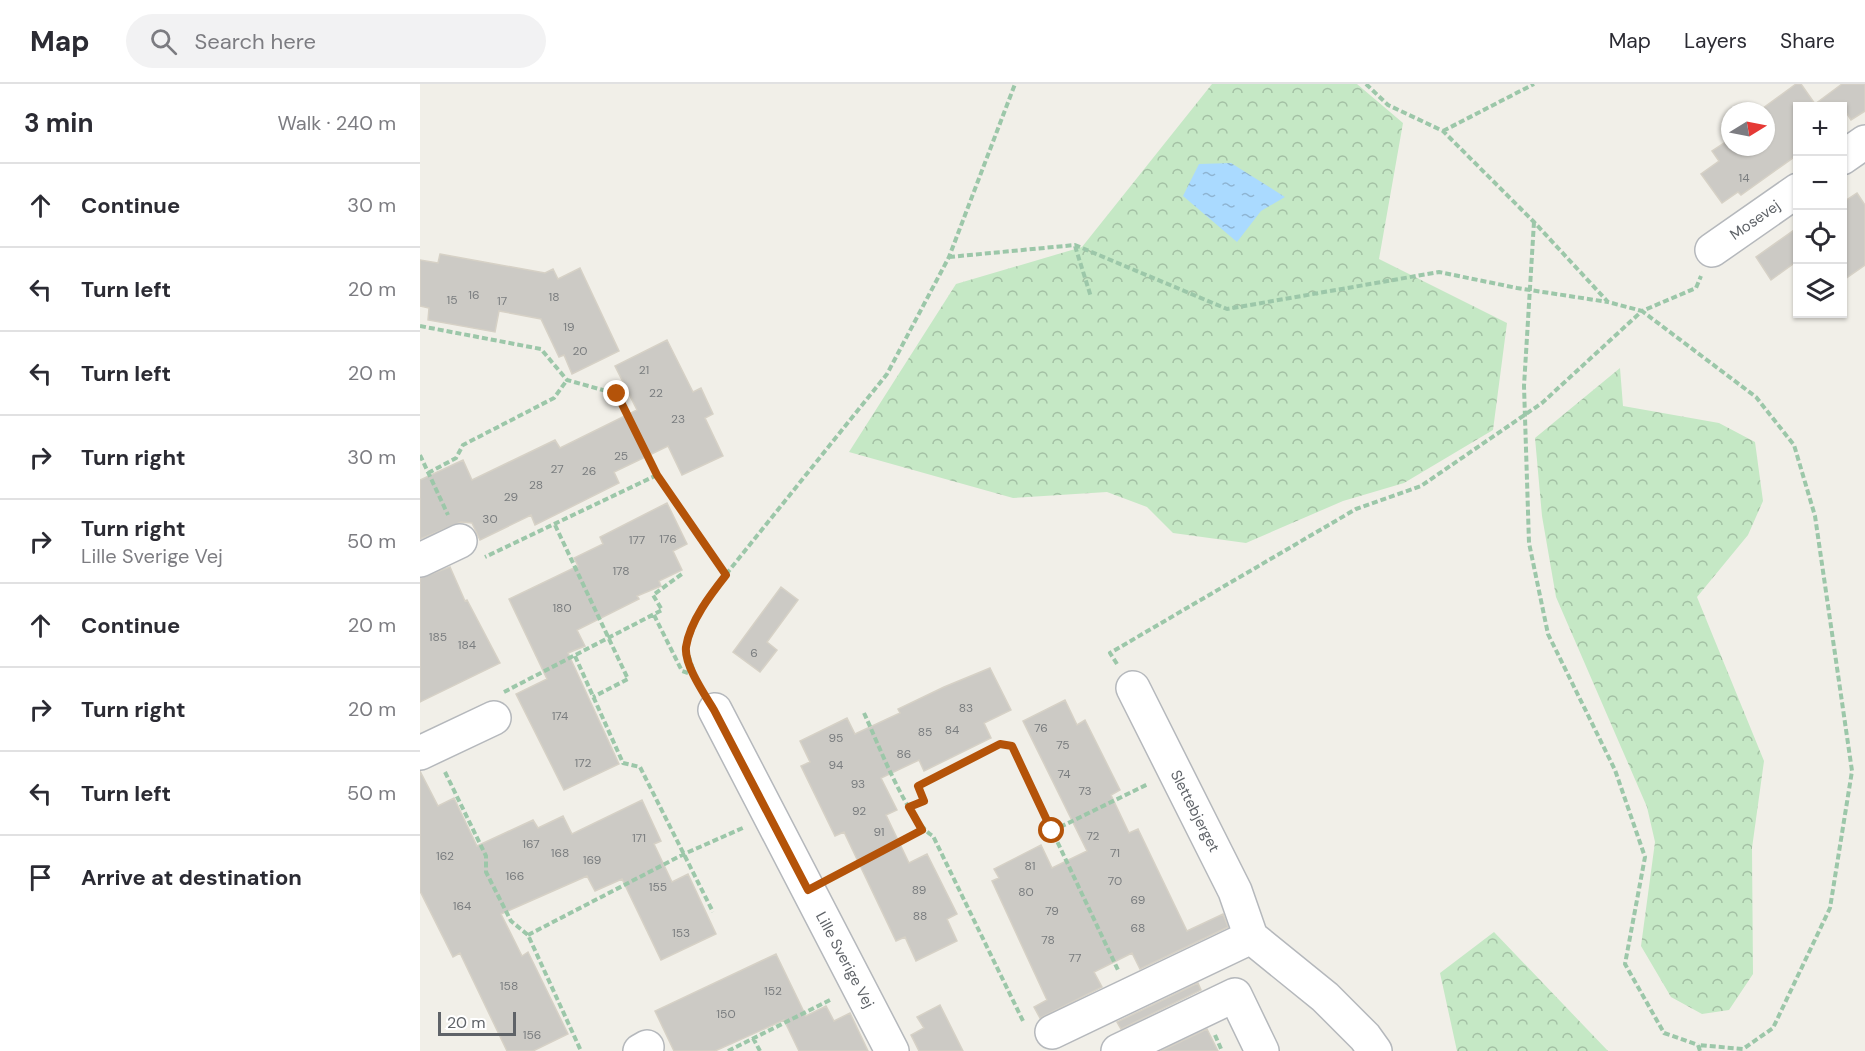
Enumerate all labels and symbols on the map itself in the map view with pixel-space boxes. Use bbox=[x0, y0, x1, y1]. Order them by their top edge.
north arrow bbox=[1721, 102, 1775, 156]
house number: 14 bbox=[1738, 170, 1750, 186]
street label: Mosevej bbox=[1726, 195, 1784, 245]
house number: 16 bbox=[468, 287, 480, 303]
house number: 18 bbox=[548, 289, 560, 305]
house number: 15 bbox=[446, 292, 458, 308]
house number: 17 bbox=[497, 293, 507, 309]
house number: 19 bbox=[563, 319, 575, 335]
house number: 20 bbox=[572, 343, 588, 359]
house number: 21 bbox=[639, 362, 649, 378]
route end bbox=[603, 380, 629, 406]
house number: 22 bbox=[649, 385, 663, 401]
house number: 23 bbox=[671, 411, 685, 427]
house number: 25 bbox=[614, 448, 628, 464]
house number: 27 bbox=[550, 461, 564, 477]
house number: 26 bbox=[582, 463, 596, 479]
house number: 28 bbox=[529, 477, 543, 493]
house number: 29 bbox=[504, 489, 518, 505]
house number: 30 bbox=[482, 511, 498, 527]
house number: 176 bbox=[659, 531, 677, 547]
house number: 177 bbox=[629, 532, 645, 548]
house number: 178 bbox=[612, 563, 630, 579]
house number: 180 bbox=[552, 600, 572, 616]
house number: 185 bbox=[429, 629, 447, 645]
house number: 184 bbox=[458, 637, 476, 653]
house number: 6 bbox=[750, 645, 758, 661]
house number: 83 bbox=[959, 700, 973, 716]
house number: 174 bbox=[552, 708, 568, 724]
house number: 76 bbox=[1034, 720, 1048, 736]
house number: 84 bbox=[945, 722, 959, 738]
house number: 85 bbox=[918, 724, 932, 740]
house number: 95 bbox=[829, 730, 843, 746]
house number: 75 bbox=[1056, 737, 1070, 753]
house number: 86 bbox=[897, 746, 911, 762]
house number: 172 bbox=[575, 755, 591, 771]
house number: 94 bbox=[829, 757, 843, 773]
house number: 74 bbox=[1058, 766, 1070, 782]
street label: Slettebjerget bbox=[1166, 767, 1224, 856]
house number: 93 bbox=[851, 776, 865, 792]
house number: 73 bbox=[1078, 783, 1092, 799]
house number: 92 bbox=[852, 803, 866, 819]
route start bbox=[1038, 817, 1064, 843]
house number: 91 bbox=[873, 824, 885, 840]
house number: 72 bbox=[1086, 828, 1100, 844]
house number: 171 bbox=[632, 830, 646, 846]
house number: 167 bbox=[522, 836, 540, 852]
house number: 168 bbox=[551, 845, 569, 861]
house number: 71 bbox=[1110, 845, 1120, 861]
house number: 162 bbox=[436, 848, 454, 864]
house number: 169 bbox=[583, 852, 601, 868]
house number: 81 bbox=[1025, 858, 1035, 874]
house number: 166 bbox=[506, 868, 524, 884]
house number: 70 bbox=[1108, 873, 1122, 889]
house number: 155 bbox=[649, 879, 667, 895]
house number: 89 bbox=[912, 882, 926, 898]
house number: 80 bbox=[1018, 884, 1034, 900]
house number: 69 bbox=[1131, 892, 1145, 908]
house number: 164 bbox=[453, 898, 471, 914]
house number: 79 bbox=[1045, 903, 1059, 919]
street label: Lille Sverige Vej bbox=[811, 908, 879, 1012]
house number: 88 bbox=[913, 908, 927, 924]
house number: 68 bbox=[1131, 920, 1145, 936]
house number: 153 bbox=[672, 925, 690, 941]
house number: 78 bbox=[1041, 932, 1055, 948]
house number: 77 bbox=[1069, 950, 1081, 966]
house number: 158 bbox=[500, 978, 518, 994]
house number: 152 bbox=[764, 983, 782, 999]
house number: 150 bbox=[716, 1006, 736, 1022]
scale bar bbox=[438, 1009, 516, 1036]
house number: 156 bbox=[523, 1027, 541, 1043]

